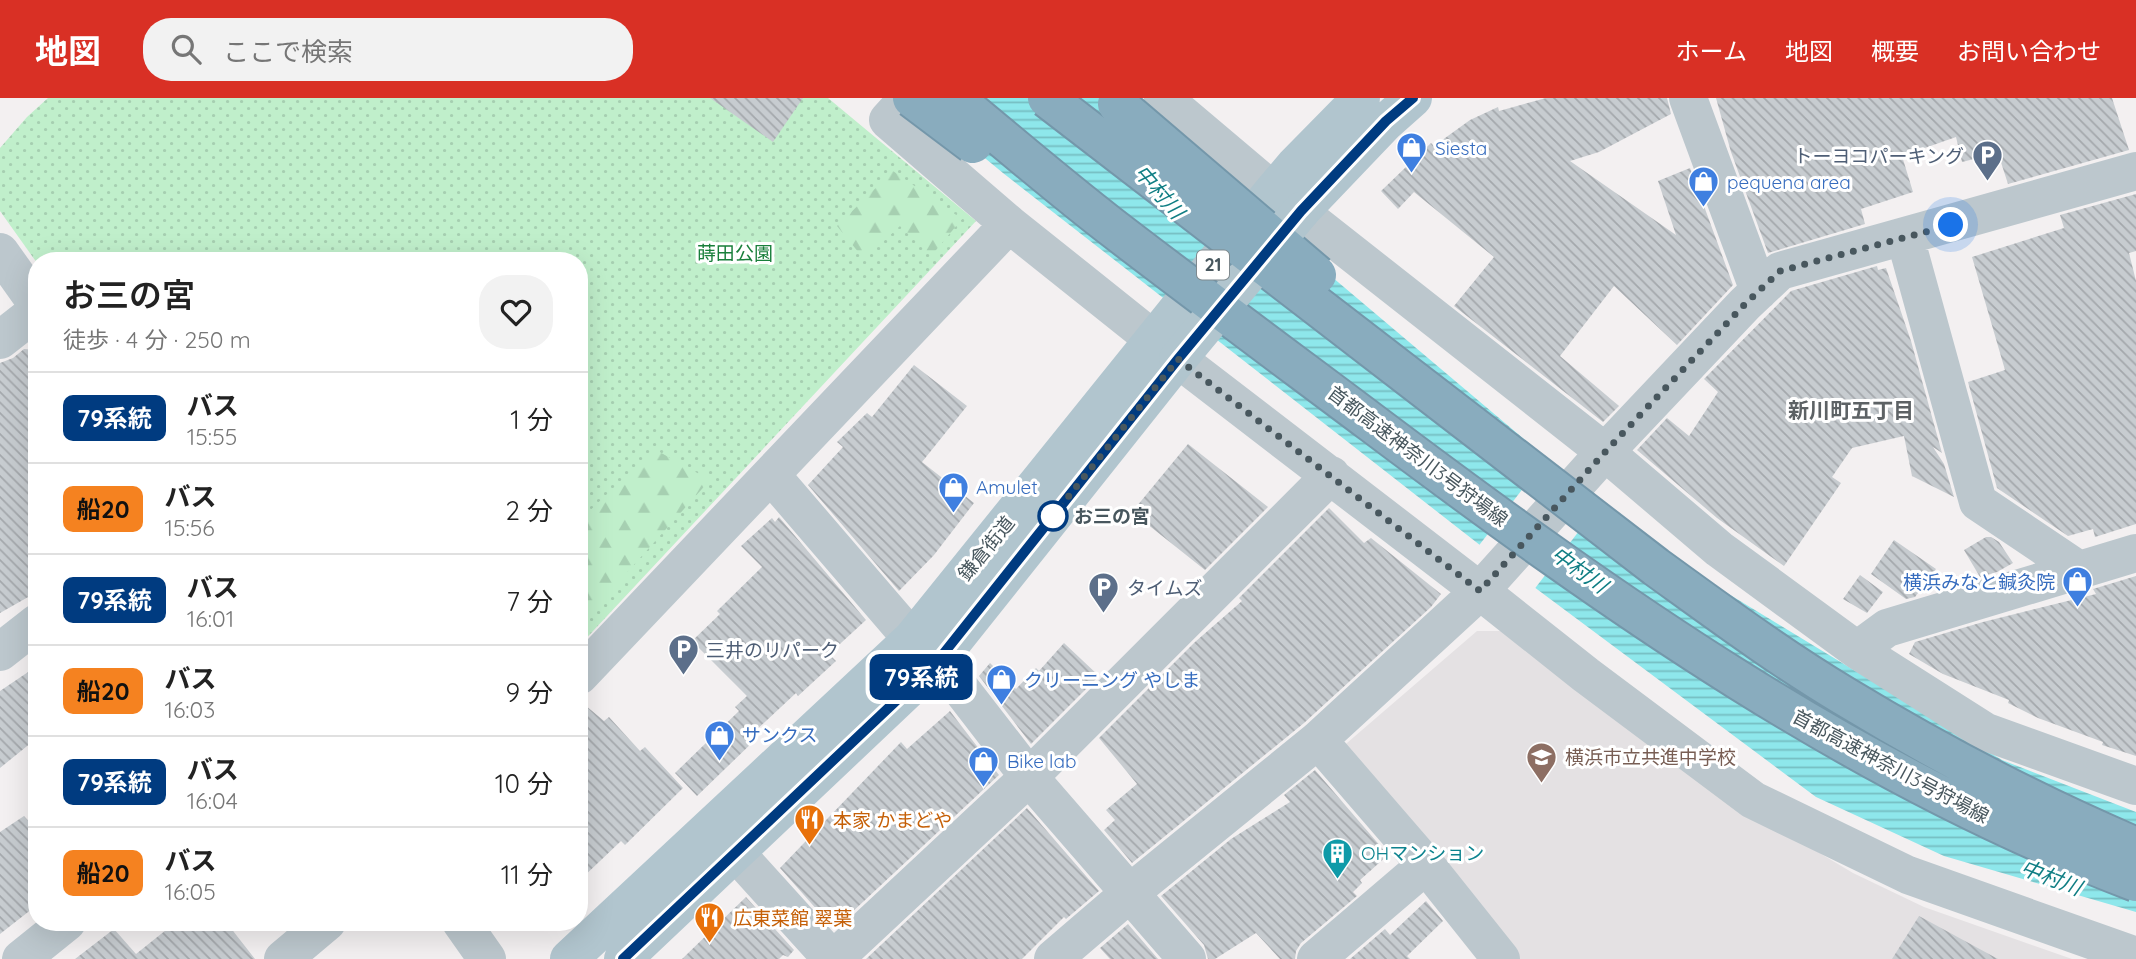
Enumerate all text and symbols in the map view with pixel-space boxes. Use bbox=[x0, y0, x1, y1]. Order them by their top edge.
search box bbox=[143, 18, 633, 81]
text: 地図 bbox=[35, 30, 101, 71]
icon: search bbox=[167, 30, 205, 68]
text: ここで検索 bbox=[223, 35, 353, 68]
text: ホーム bbox=[1676, 36, 1747, 66]
text: 地図 bbox=[1785, 36, 1833, 66]
text: 概要 bbox=[1871, 36, 1919, 66]
text: お問い合わせ bbox=[1957, 36, 2101, 66]
shop icon: Siesta bbox=[1395, 131, 1429, 175]
place label: Siesta bbox=[1435, 136, 1487, 160]
parking icon: トーヨコパーキング bbox=[1970, 139, 2004, 183]
place label: トーヨコパーキング bbox=[1794, 144, 1964, 168]
water label: 中村川 bbox=[1129, 159, 1192, 225]
shop icon: pequena area bbox=[1687, 165, 1721, 209]
place label: pequena area bbox=[1727, 170, 1851, 194]
your location bbox=[1933, 207, 1968, 242]
park label: 蒔田公園 bbox=[697, 241, 773, 265]
road number: 21 bbox=[1197, 250, 1229, 280]
text: お三の宮 bbox=[63, 274, 195, 315]
button: heart bbox=[479, 275, 553, 349]
text: 徒歩 · 4 分 · 250 m bbox=[63, 325, 251, 354]
street label: 首都高速神奈川3号狩場線 bbox=[1323, 381, 1513, 531]
text: バス bbox=[187, 389, 239, 422]
district label: 新川町五丁目 bbox=[1788, 397, 1914, 423]
text: 79系統 bbox=[77, 403, 152, 433]
text: 1 分 bbox=[510, 403, 553, 436]
text: 15:55 bbox=[187, 422, 237, 451]
shop icon: Amulet bbox=[936, 470, 970, 514]
place label: Amulet bbox=[976, 475, 1038, 499]
text: バス bbox=[164, 480, 216, 513]
text: 船20 bbox=[77, 494, 129, 524]
text: 2 分 bbox=[505, 494, 553, 527]
marker: お三の宮 bbox=[1038, 501, 1068, 531]
place label: お三の宮 bbox=[1074, 504, 1150, 528]
street label: 鎌倉街道 bbox=[953, 511, 1019, 585]
text: 15:56 bbox=[164, 513, 215, 542]
water label: 中村川 bbox=[1546, 540, 1614, 599]
shop icon: 横浜みなと鍼灸院 bbox=[2061, 565, 2095, 609]
place label: 横浜みなと鍼灸院 bbox=[1903, 570, 2055, 594]
text: バス bbox=[187, 571, 239, 604]
parking icon: タイムズ bbox=[1087, 571, 1121, 615]
place label: タイムズ bbox=[1127, 576, 1203, 600]
text: 79系統 bbox=[77, 585, 152, 615]
text: 7 分 bbox=[507, 585, 553, 618]
text: 16:01 bbox=[187, 604, 234, 633]
parking icon: 三井のリパーク bbox=[666, 633, 700, 677]
place label: 三井のリパーク bbox=[706, 638, 839, 662]
line badge: 79系統 bbox=[872, 654, 970, 700]
text: バス bbox=[164, 662, 216, 695]
text: 79系統 bbox=[884, 662, 958, 692]
shop icon: クリーニング やしま bbox=[984, 663, 1018, 707]
place label: クリーニング やしま bbox=[1024, 668, 1200, 692]
text: 船20 bbox=[77, 676, 129, 706]
text: 9 分 bbox=[505, 676, 553, 709]
text: 16:03 bbox=[164, 695, 215, 724]
street label: 首都高速神奈川3号狩場線 bbox=[1789, 704, 1993, 828]
shop icon: サンクス bbox=[702, 718, 736, 762]
place label: サンクス bbox=[742, 723, 817, 747]
school or university icon: 横浜市立共進中学校 bbox=[1525, 740, 1559, 784]
shop icon: Bike lab bbox=[967, 744, 1001, 788]
place label: 横浜市立共進中学校 bbox=[1565, 745, 1736, 769]
place label: Bike lab bbox=[1007, 749, 1077, 773]
text: バス bbox=[187, 753, 239, 786]
text: 79系統 bbox=[77, 767, 152, 797]
text: 10 分 bbox=[495, 767, 553, 800]
text: 16:04 bbox=[187, 786, 238, 815]
restaurant icon: 本家 かまどや bbox=[793, 803, 827, 847]
place label: 本家 かまどや bbox=[833, 808, 952, 832]
building icon: OHマンション bbox=[1321, 836, 1355, 880]
place label: OHマンション bbox=[1361, 841, 1484, 865]
text: バス bbox=[164, 844, 216, 877]
water label: 中村川 bbox=[2017, 854, 2087, 901]
text: 船20 bbox=[77, 858, 129, 888]
text: 11 分 bbox=[501, 858, 553, 891]
text: 16:05 bbox=[164, 877, 216, 906]
restaurant icon: 広東菜館 翠葉 bbox=[693, 901, 727, 945]
place label: 広東菜館 翠葉 bbox=[733, 906, 852, 930]

